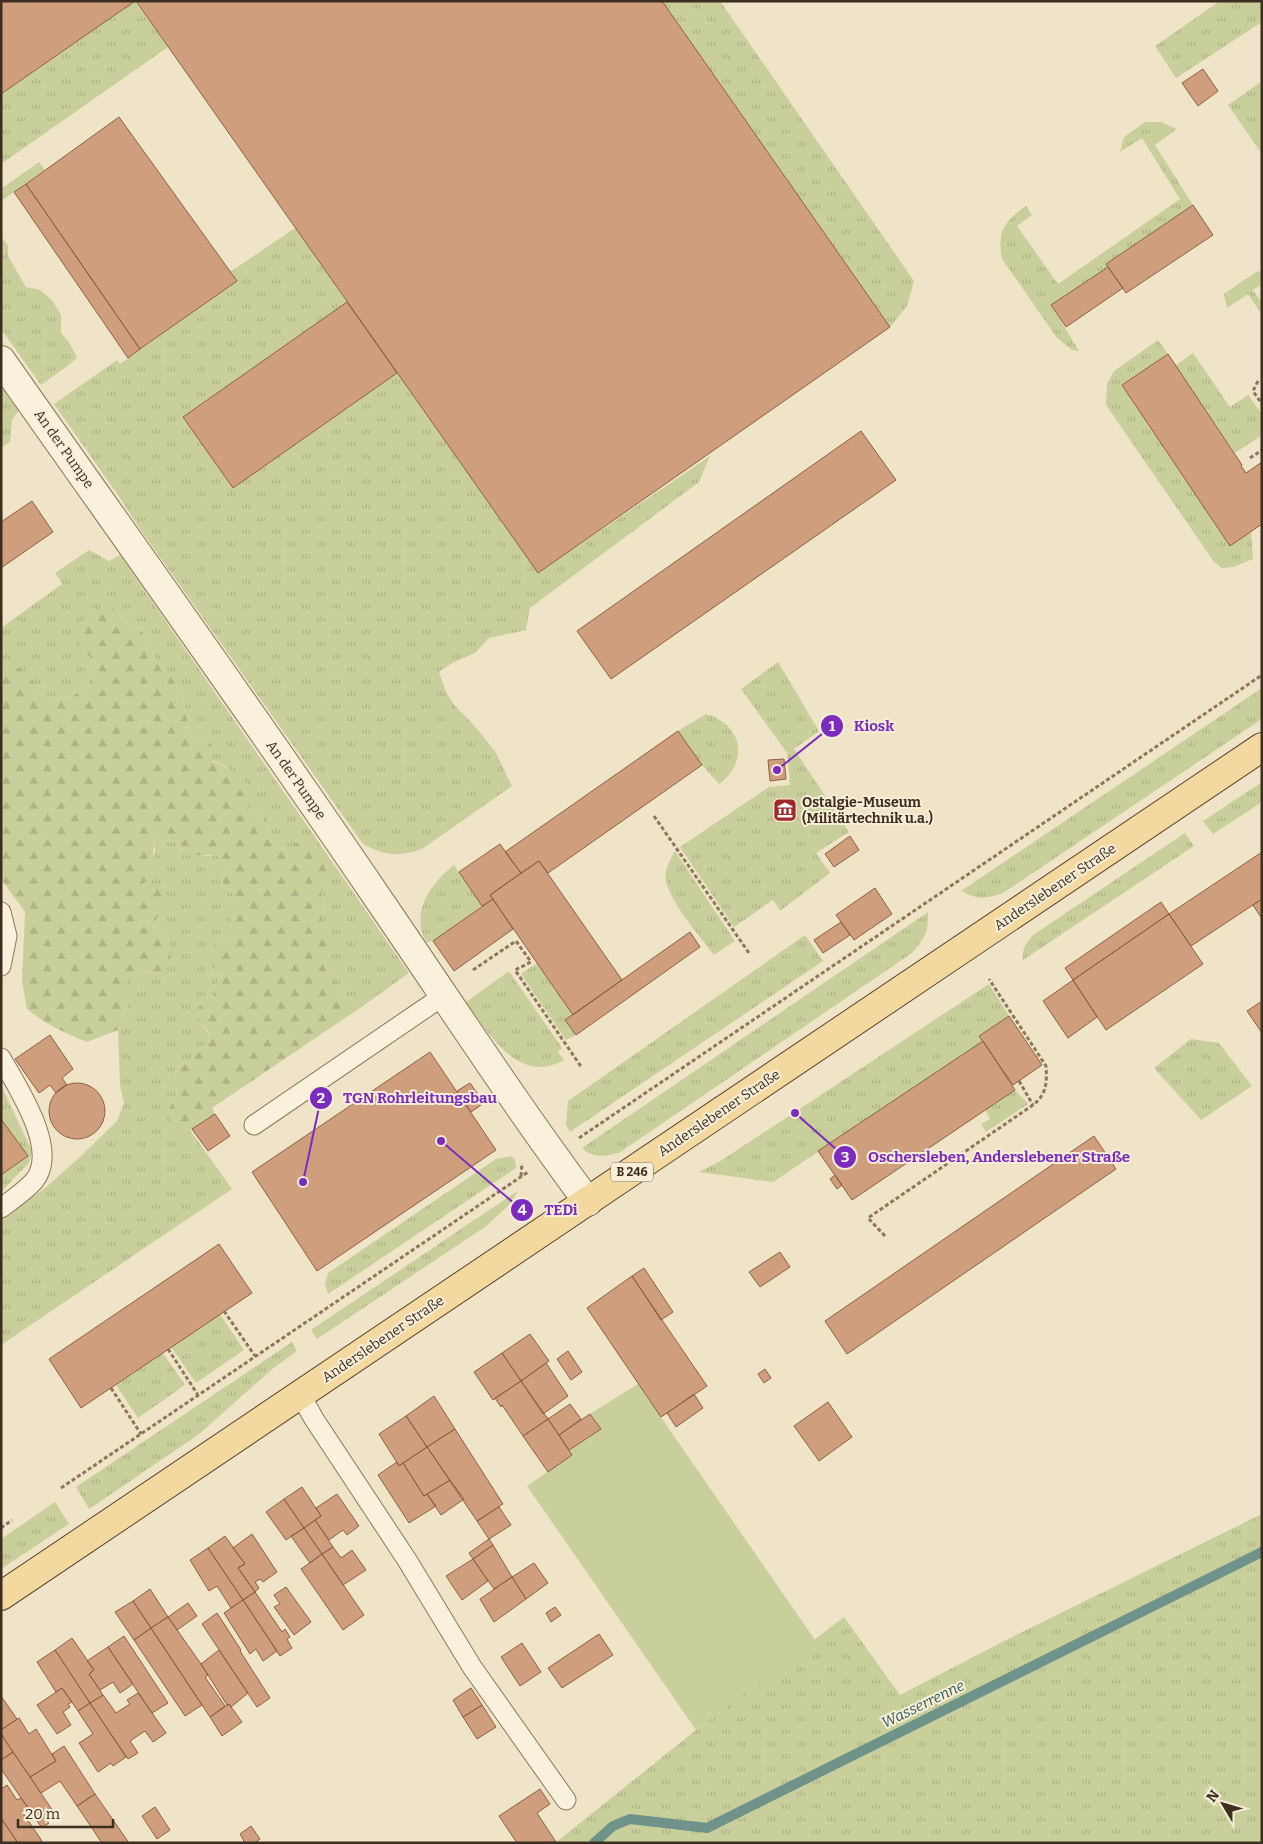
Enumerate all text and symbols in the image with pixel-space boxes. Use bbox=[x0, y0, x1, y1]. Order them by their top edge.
street label: An der Pumpe bbox=[31, 406, 97, 492]
callout: Kiosk bbox=[819, 711, 904, 741]
text: 1 bbox=[829, 717, 836, 735]
text: Kiosk bbox=[854, 717, 894, 735]
street label: An der Pumpe bbox=[263, 737, 329, 823]
place label: Ostalgie-Museum (Militärtechnik u.a.) bbox=[802, 794, 933, 827]
museum icon: Ostalgie-Museum (Militärtechnik u.a.) bbox=[772, 797, 798, 823]
street label: Anderslebener Straße bbox=[991, 840, 1119, 934]
street label: Anderslebener Straße bbox=[655, 1066, 783, 1160]
callout: TGN Rohrleitungsbau bbox=[308, 1083, 507, 1113]
text: 2 bbox=[317, 1089, 325, 1107]
text: TGN Rohrleitungsbau bbox=[343, 1089, 497, 1107]
callout: Oschersleben, Anderslebener Straße bbox=[833, 1142, 1140, 1172]
text: 3 bbox=[841, 1148, 849, 1166]
text: Oschersleben, Anderslebener Straße bbox=[868, 1148, 1130, 1166]
road number: B 246 bbox=[611, 1162, 653, 1182]
callout: TEDi bbox=[510, 1195, 588, 1225]
text: 4 bbox=[517, 1201, 527, 1219]
text: TEDi bbox=[544, 1201, 578, 1219]
street label: Anderslebener Straße bbox=[319, 1292, 447, 1386]
water label: Wasserrenne bbox=[879, 1676, 968, 1732]
north arrow bbox=[1198, 1779, 1248, 1829]
text: N bbox=[1203, 1787, 1223, 1806]
scale bar bbox=[18, 1796, 112, 1828]
text: 20 m bbox=[25, 1805, 61, 1823]

